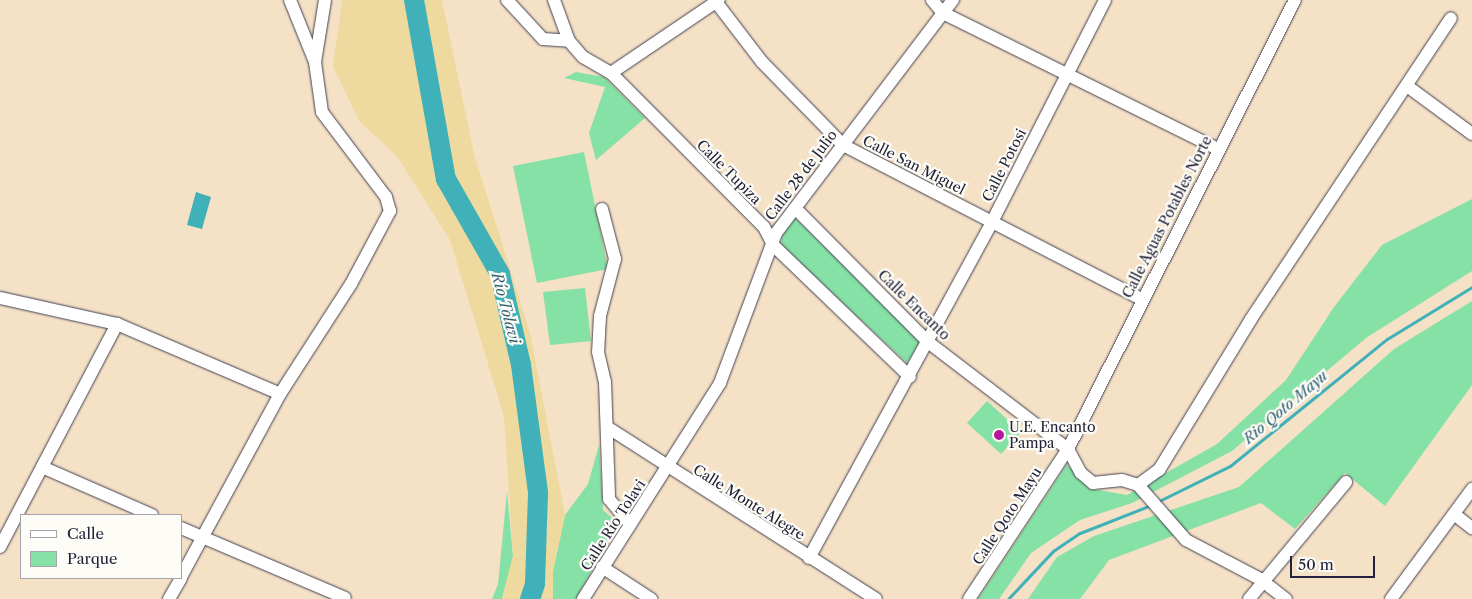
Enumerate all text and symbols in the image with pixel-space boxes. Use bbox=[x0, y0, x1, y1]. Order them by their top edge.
street label: Calle Potosi bbox=[978, 126, 1030, 204]
street label: Calle 28 de Julio bbox=[762, 127, 840, 223]
street label: Calle San Miguel bbox=[860, 132, 968, 198]
street label: Calle Aguas Potables Norte bbox=[1119, 133, 1215, 301]
street label: Calle Tupiza bbox=[693, 136, 765, 208]
street label: Calle Encanto bbox=[875, 266, 953, 344]
water label: Río Tolavi bbox=[488, 271, 524, 345]
water label: Rio Qoto Mayu bbox=[1239, 367, 1331, 447]
place label: U.E. Encanto Pampa bbox=[1009, 419, 1096, 452]
marker: U.E. Encanto Pampa bbox=[993, 429, 1005, 441]
street label: Calle Monte Alegre bbox=[690, 461, 808, 543]
street label: Calle Qoto Mayu bbox=[969, 464, 1045, 568]
street label: Calle Río Tolavi bbox=[577, 476, 649, 574]
legend bbox=[20, 514, 182, 579]
text: Calle bbox=[67, 524, 104, 543]
scale bar bbox=[1292, 546, 1377, 578]
text: Parque bbox=[67, 549, 117, 568]
text: 50 m bbox=[1298, 555, 1334, 574]

